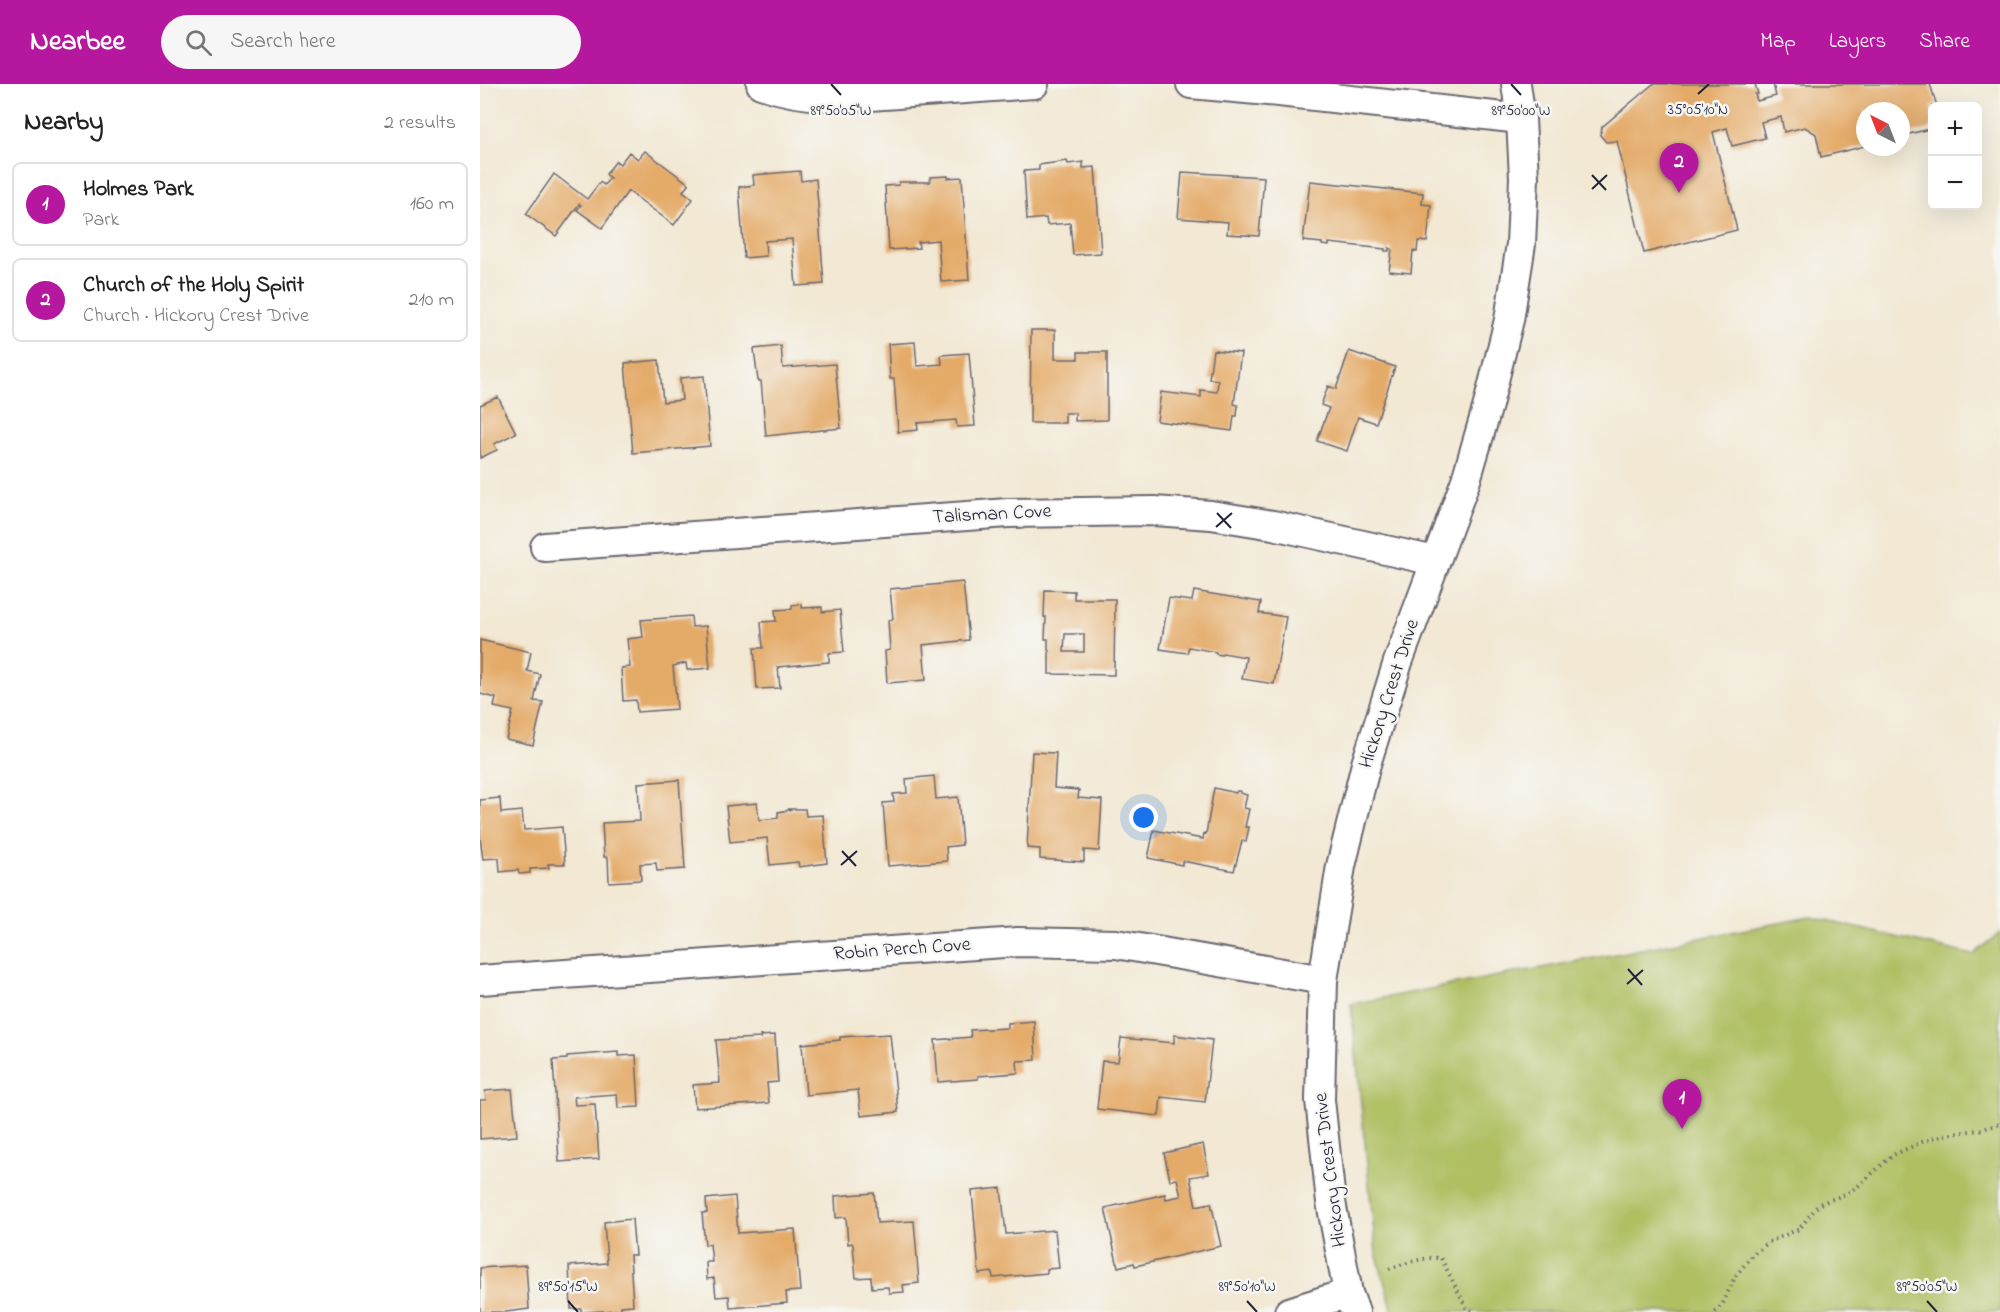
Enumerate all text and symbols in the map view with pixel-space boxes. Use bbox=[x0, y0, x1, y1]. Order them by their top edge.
search box bbox=[161, 15, 581, 69]
text: Nearbee bbox=[30, 22, 125, 63]
icon: search bbox=[182, 26, 215, 59]
text: Search here bbox=[230, 26, 336, 58]
text: Map bbox=[1760, 27, 1796, 57]
text: Layers bbox=[1829, 27, 1886, 57]
text: Share bbox=[1919, 27, 1970, 57]
text: 35°05'10"N bbox=[1668, 99, 1728, 121]
text: 89°50'05"W bbox=[811, 100, 872, 122]
text: 89°50'00"W bbox=[1492, 100, 1550, 122]
north arrow bbox=[1856, 102, 1910, 156]
map controls bbox=[1928, 102, 1982, 210]
button: + bbox=[1928, 102, 1982, 156]
text: Nearby bbox=[24, 104, 103, 142]
text: 2 results bbox=[384, 109, 456, 138]
pin: 2 bbox=[1660, 144, 1698, 193]
button: − bbox=[1928, 156, 1982, 210]
text: Holmes Park bbox=[83, 174, 194, 206]
text: 1 bbox=[42, 190, 49, 219]
text: 160 m bbox=[410, 190, 454, 219]
text: Park bbox=[83, 206, 119, 235]
text: Church of the Holy Spirit bbox=[83, 270, 304, 302]
text: 2 bbox=[41, 286, 50, 315]
text: 210 m bbox=[409, 286, 454, 315]
text: Church · Hickory Crest Drive bbox=[83, 302, 309, 331]
street label: Talisman Cove bbox=[932, 497, 1052, 533]
street label: Hickory Crest Drive bbox=[1352, 616, 1428, 772]
your location bbox=[1129, 803, 1158, 832]
street label: Robin Perch Cove bbox=[832, 931, 972, 969]
pin: 1 bbox=[1662, 1080, 1702, 1129]
street label: Hickory Crest Drive bbox=[1307, 1091, 1355, 1249]
text: 89°50'15"W bbox=[538, 1276, 598, 1298]
text: 89°50'10"W bbox=[1218, 1276, 1276, 1298]
text: 89°50'05"W bbox=[1897, 1276, 1958, 1298]

